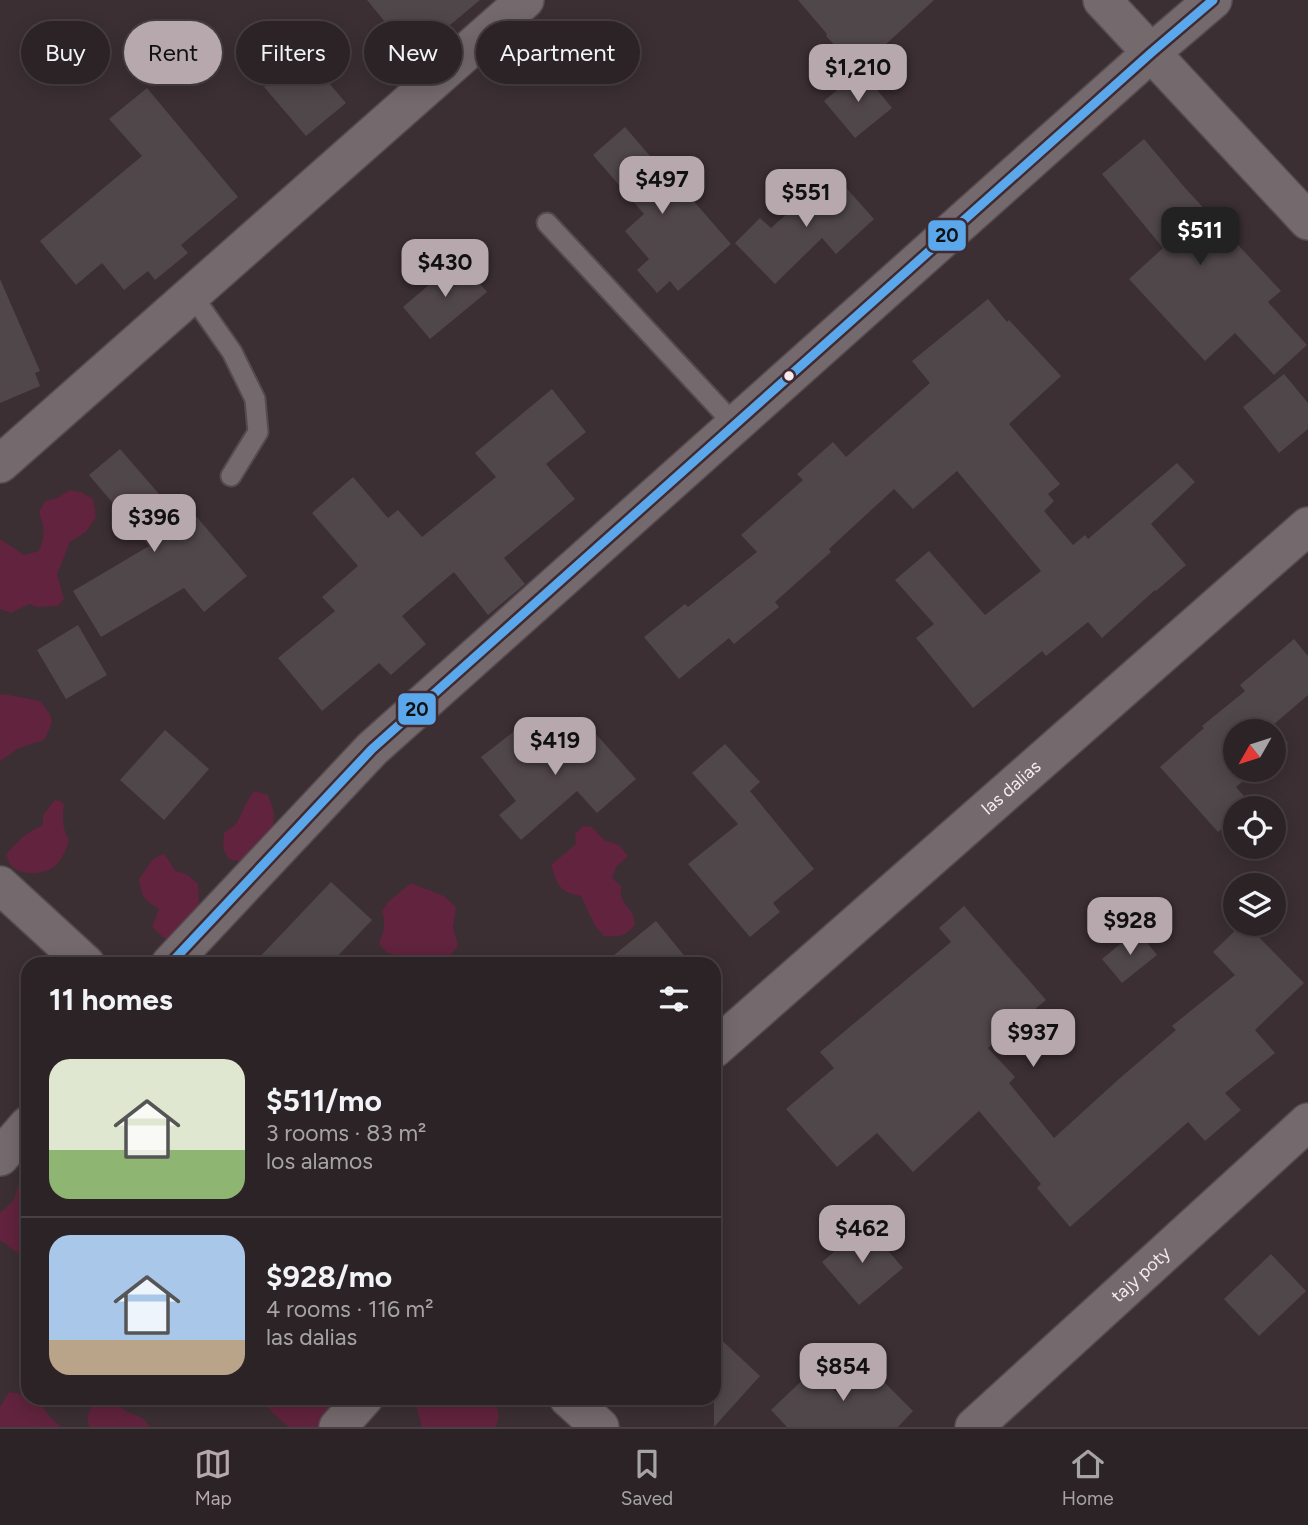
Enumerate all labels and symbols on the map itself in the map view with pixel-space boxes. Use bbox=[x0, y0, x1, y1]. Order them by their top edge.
pin: $1,210 bbox=[801, 44, 915, 104]
pin: $497 bbox=[621, 156, 703, 216]
pin: $551 bbox=[765, 170, 847, 229]
pin: $511 bbox=[1159, 208, 1241, 267]
line badge: 20 bbox=[927, 219, 967, 252]
text: 20 bbox=[935, 224, 959, 247]
pin: $430 bbox=[404, 240, 486, 299]
unlabelled marker bbox=[782, 369, 796, 383]
pin: $396 bbox=[113, 494, 195, 554]
line badge: 20 bbox=[397, 692, 437, 726]
text: 20 bbox=[405, 698, 429, 721]
pin: $419 bbox=[514, 718, 596, 777]
north arrow bbox=[1223, 719, 1286, 782]
street label: las dalias bbox=[977, 755, 1045, 819]
pin: $928 bbox=[1089, 898, 1171, 957]
pin: $937 bbox=[992, 1010, 1074, 1069]
pin: $462 bbox=[821, 1206, 903, 1265]
street label: tajy poty bbox=[1107, 1242, 1175, 1307]
pin: $854 bbox=[802, 1344, 884, 1403]

